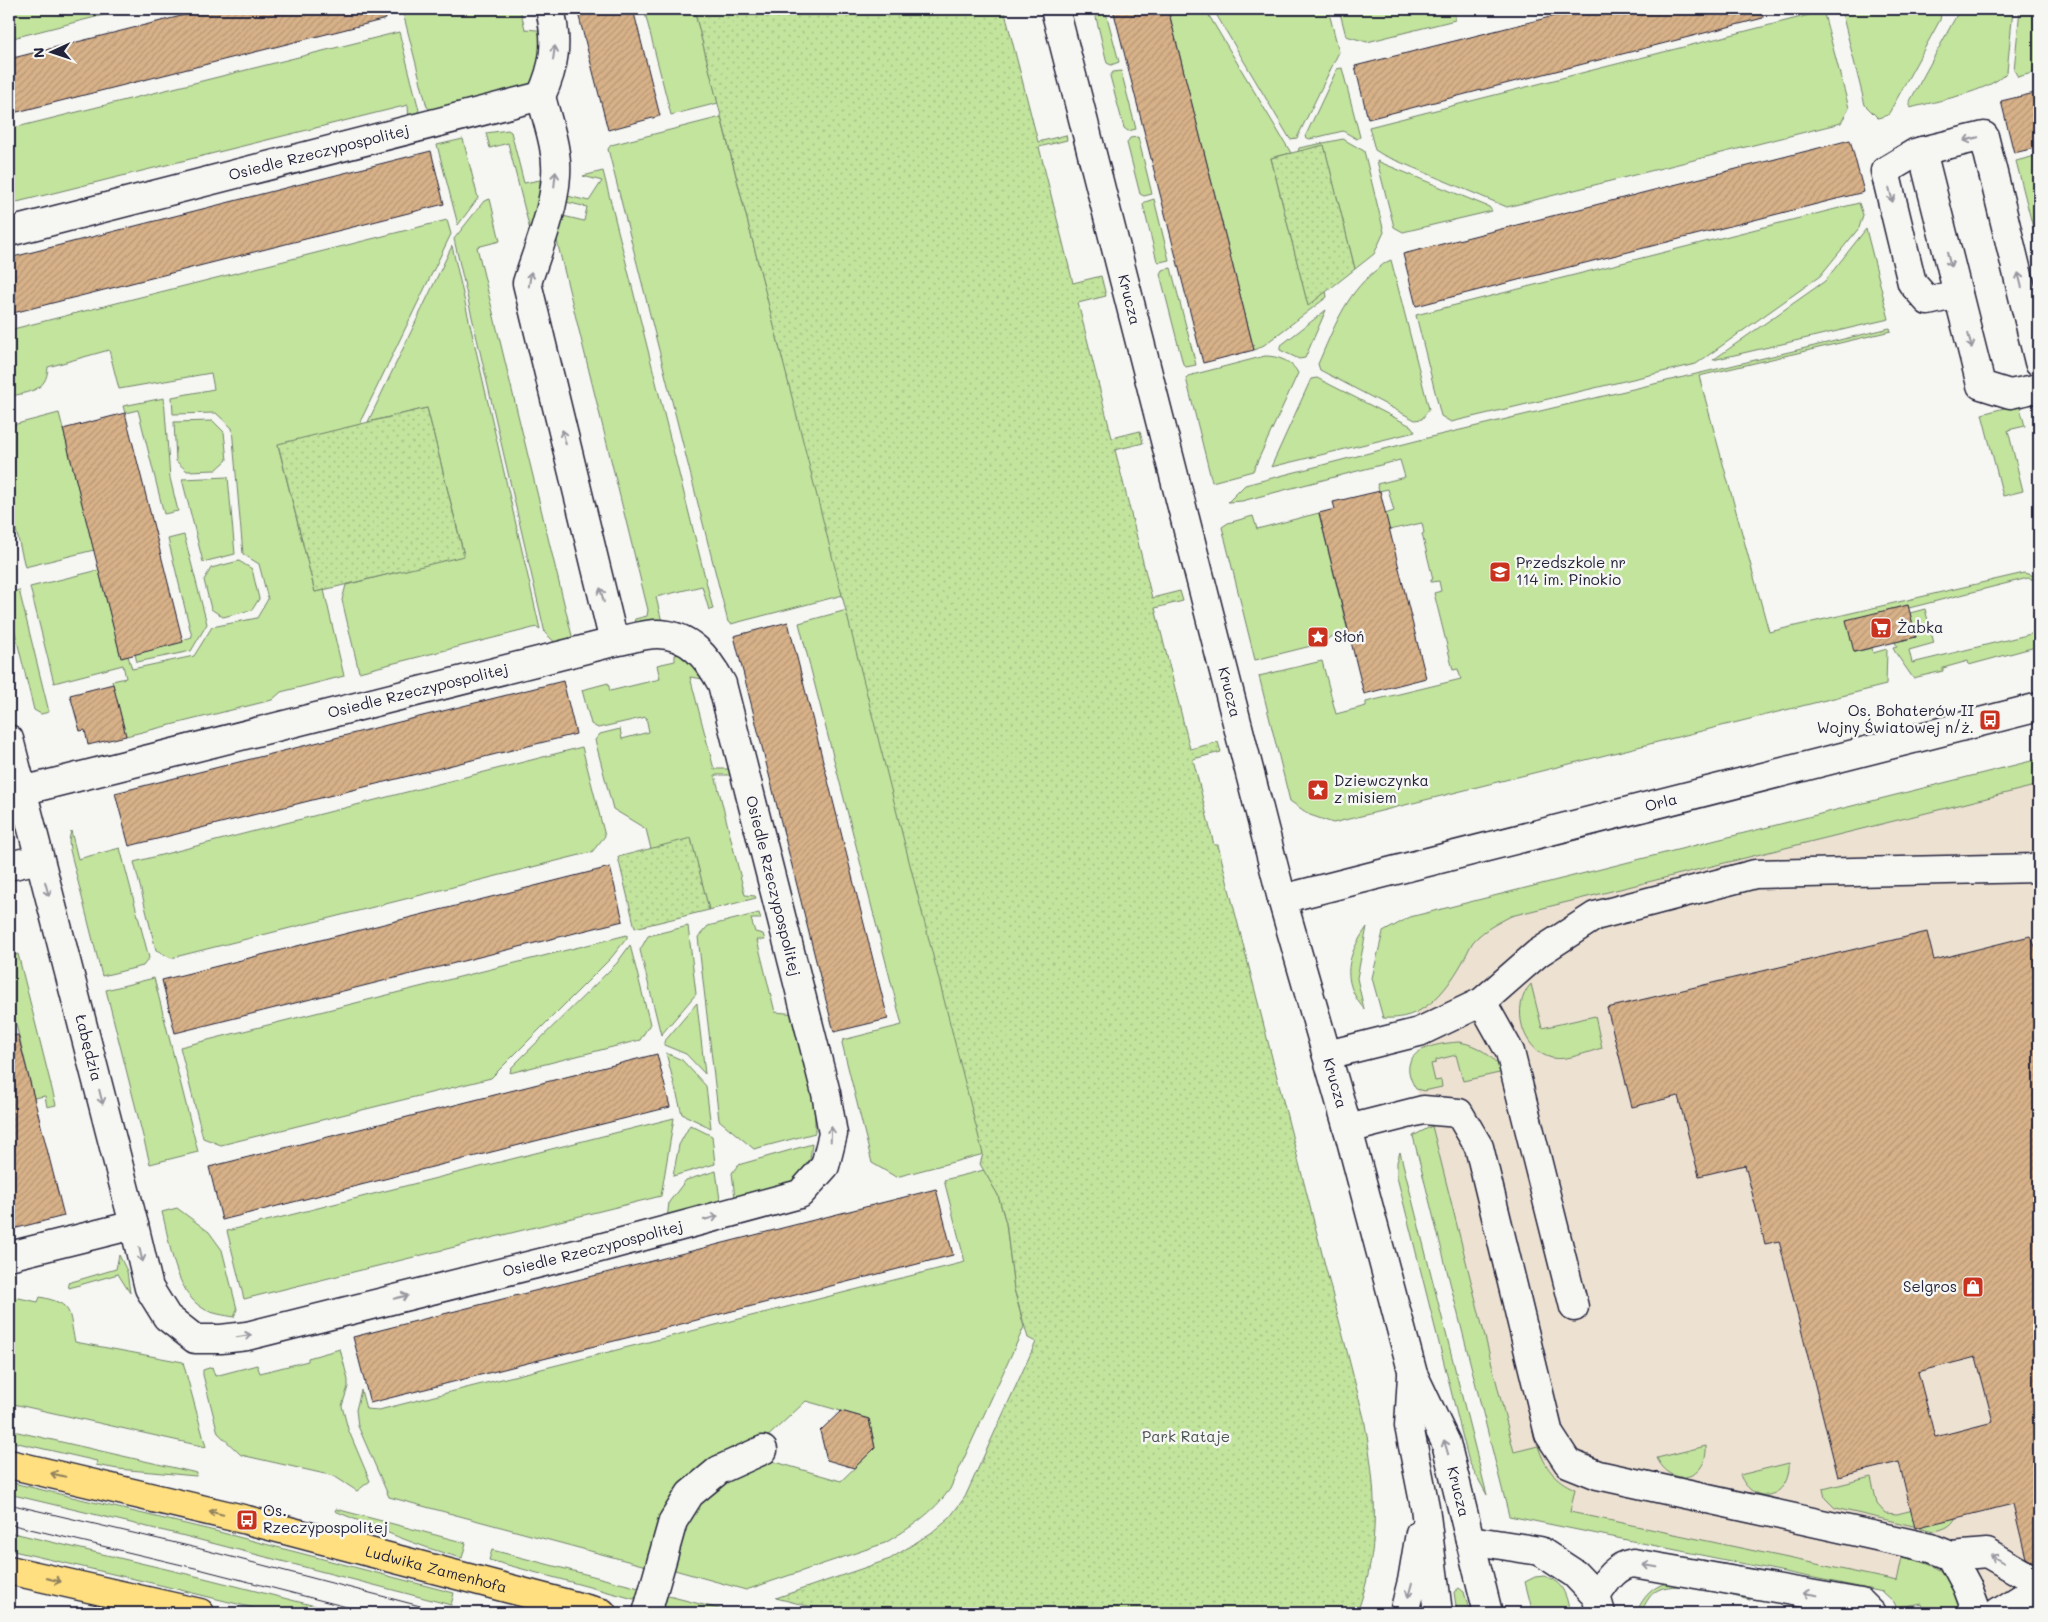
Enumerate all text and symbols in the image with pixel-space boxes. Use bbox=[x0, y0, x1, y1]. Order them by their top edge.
north arrow bbox=[28, 28, 78, 78]
one-way arrow bbox=[549, 46, 559, 62]
text: N bbox=[29, 47, 48, 59]
street label: Osiedle Rzeczypospolitej bbox=[226, 119, 411, 184]
one-way arrow bbox=[1963, 135, 1979, 144]
one-way arrow bbox=[551, 172, 560, 188]
one-way arrow bbox=[1887, 186, 1896, 202]
one-way arrow bbox=[1945, 251, 1954, 267]
one-way arrow bbox=[525, 271, 535, 287]
street label: Krucza bbox=[1114, 272, 1146, 327]
one-way arrow bbox=[2015, 273, 2024, 289]
one-way arrow bbox=[1966, 332, 1975, 348]
one-way arrow bbox=[559, 429, 568, 445]
place label: Przedszkole nr 114 im. Pinokio bbox=[1516, 552, 1626, 589]
school or university icon: Przedszkole nr 114 im. Pinokio bbox=[1488, 560, 1512, 584]
one-way arrow bbox=[597, 587, 606, 603]
supermarket icon: Żabka bbox=[1869, 616, 1893, 640]
place label: Żabka bbox=[1897, 617, 1943, 637]
place icon: Słoń bbox=[1306, 625, 1330, 649]
place label: Słoń bbox=[1334, 626, 1364, 646]
street label: Osiedle Rzeczypospolitej bbox=[325, 658, 510, 722]
street label: Krucza bbox=[1214, 665, 1246, 719]
place label: Os. Bohaterów II Wojny Światowej n/ż. bbox=[1817, 700, 1974, 737]
bus stop icon: Os. Bohaterów II Wojny Światowej n/ż. bbox=[1978, 708, 2002, 732]
place label: Dziewczynka z misiem bbox=[1334, 770, 1429, 807]
place icon: Dziewczynka z misiem bbox=[1306, 778, 1330, 802]
street label: Orla bbox=[1643, 788, 1679, 816]
street label: Osiedle Rzeczypospolitej bbox=[742, 793, 806, 978]
one-way arrow bbox=[43, 881, 52, 897]
street label: Łabędzia bbox=[71, 1012, 108, 1083]
street label: Krucza bbox=[1319, 1055, 1352, 1110]
one-way arrow bbox=[97, 1089, 106, 1105]
one-way arrow bbox=[826, 1126, 836, 1142]
one-way arrow bbox=[703, 1213, 719, 1222]
street label: Osiedle Rzeczypospolitej bbox=[500, 1215, 685, 1281]
one-way arrow bbox=[137, 1246, 146, 1262]
shop icon: Selgros bbox=[1961, 1275, 1985, 1299]
place label: Selgros bbox=[1903, 1276, 1957, 1296]
one-way arrow bbox=[393, 1292, 409, 1302]
one-way arrow bbox=[235, 1331, 251, 1341]
park label: Park Rataje bbox=[1142, 1426, 1230, 1446]
one-way arrow bbox=[1441, 1440, 1451, 1456]
street label: Krucza bbox=[1443, 1464, 1475, 1519]
one-way arrow bbox=[50, 1470, 66, 1479]
place label: Os. Rzeczypospolitej bbox=[263, 1500, 388, 1537]
one-way arrow bbox=[208, 1508, 224, 1517]
bus stop icon: Os. Rzeczypospolitej bbox=[235, 1508, 259, 1532]
street label: Ludwika Zamenhofa bbox=[363, 1540, 509, 1597]
one-way arrow bbox=[1991, 1554, 2005, 1564]
one-way arrow bbox=[1642, 1560, 1658, 1570]
one-way arrow bbox=[45, 1576, 61, 1585]
one-way arrow bbox=[1405, 1581, 1414, 1597]
one-way arrow bbox=[1802, 1588, 1818, 1598]

